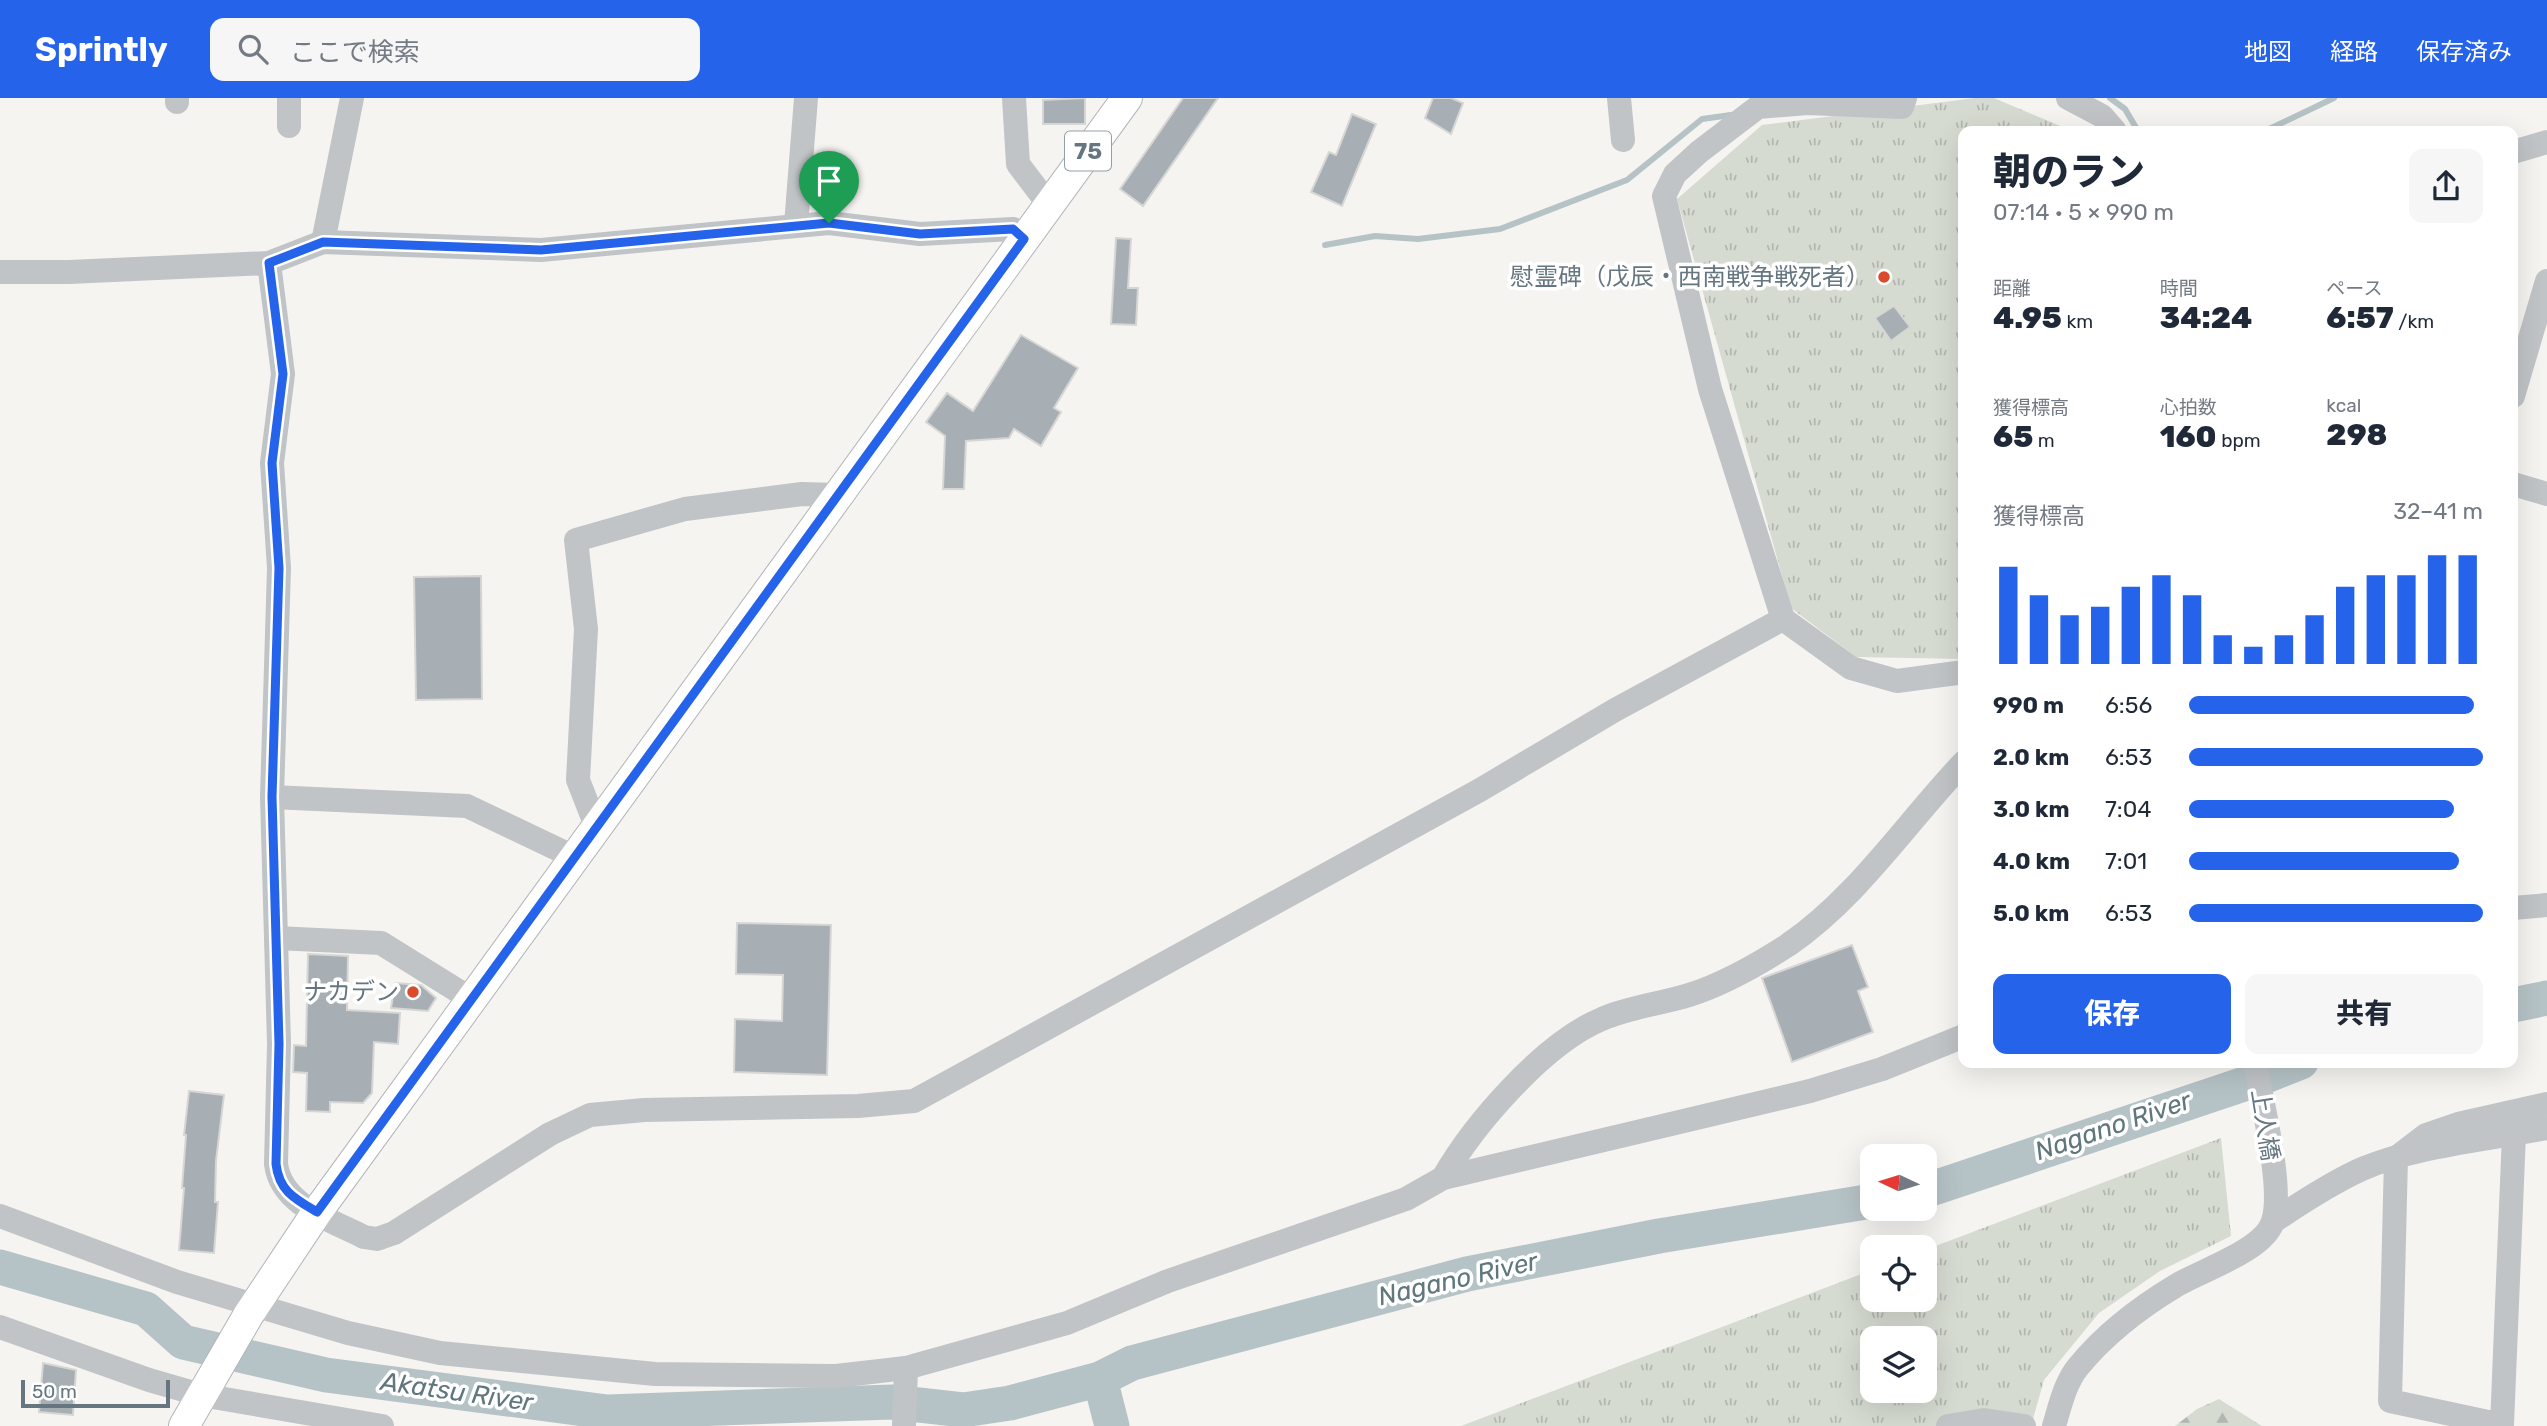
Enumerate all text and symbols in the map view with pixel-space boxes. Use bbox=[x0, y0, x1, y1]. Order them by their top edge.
search box bbox=[210, 18, 700, 81]
text: Sprintly bbox=[35, 30, 168, 69]
icon: search bbox=[234, 30, 272, 68]
text: ここで検索 bbox=[290, 37, 420, 68]
text: 地図 bbox=[2244, 38, 2292, 66]
text: 経路 bbox=[2330, 38, 2378, 66]
text: 保存済み bbox=[2416, 38, 2512, 66]
road number: 75 bbox=[1065, 132, 1111, 170]
text: 朝のラン bbox=[1993, 149, 2145, 195]
button: share bbox=[2409, 149, 2483, 223]
pin bbox=[799, 151, 859, 223]
icon: arrive bbox=[810, 162, 848, 200]
text: 07:14 · 5 × 990 m bbox=[1993, 198, 2174, 226]
place label: 慰霊碑（戊辰・西南戦争戦死者） bbox=[1510, 263, 1870, 291]
marker: 慰霊碑（戊辰・西南戦争戦死者） bbox=[1876, 269, 1892, 285]
text: 距離 bbox=[1993, 277, 2031, 300]
text: 時間 bbox=[2160, 277, 2198, 300]
text: ペース bbox=[2326, 277, 2382, 300]
text: 4.95 bbox=[1993, 300, 2062, 336]
text: 34:24 bbox=[2160, 300, 2252, 336]
text: 6:57 bbox=[2326, 300, 2394, 336]
text: km bbox=[2062, 310, 2093, 333]
text: /km bbox=[2394, 310, 2434, 333]
text: kcal bbox=[2326, 394, 2361, 417]
text: 獲得標高 bbox=[1993, 396, 2069, 419]
text: 心拍数 bbox=[2160, 396, 2217, 419]
text: 298 bbox=[2326, 417, 2387, 453]
text: 65 bbox=[1993, 419, 2033, 455]
text: 160 bbox=[2160, 419, 2217, 455]
text: m bbox=[2033, 429, 2055, 452]
text: bpm bbox=[2217, 429, 2261, 452]
text: 32–41 m bbox=[2393, 497, 2483, 525]
text: 獲得標高 bbox=[1993, 502, 2085, 530]
text: 990 m bbox=[1993, 691, 2064, 719]
text: 6:56 bbox=[2105, 691, 2152, 719]
text: 2.0 km bbox=[1993, 743, 2069, 771]
text: 6:53 bbox=[2105, 743, 2152, 771]
text: 3.0 km bbox=[1993, 795, 2070, 823]
text: 7:04 bbox=[2105, 795, 2152, 823]
text: 4.0 km bbox=[1993, 847, 2070, 875]
text: 7:01 bbox=[2105, 847, 2147, 875]
text: 5.0 km bbox=[1993, 899, 2069, 927]
text: 6:53 bbox=[2105, 899, 2152, 927]
button: 保存 bbox=[1993, 974, 2231, 1054]
button: 共有 bbox=[2245, 974, 2483, 1054]
place label: ナカデン bbox=[303, 978, 399, 1006]
marker: ナカデン bbox=[405, 984, 421, 1000]
water label: Nagano River bbox=[2031, 1084, 2196, 1167]
street label: 上人橋 bbox=[2246, 1087, 2284, 1163]
north arrow bbox=[1860, 1144, 1937, 1222]
map controls bbox=[1860, 1144, 1937, 1403]
button: locate bbox=[1860, 1235, 1937, 1312]
water label: Nagano River bbox=[1375, 1245, 1542, 1312]
button: layers bbox=[1860, 1326, 1937, 1403]
water label: Akatsu River bbox=[377, 1366, 536, 1418]
scale bar bbox=[21, 1377, 170, 1409]
text: 50 m bbox=[32, 1380, 77, 1403]

